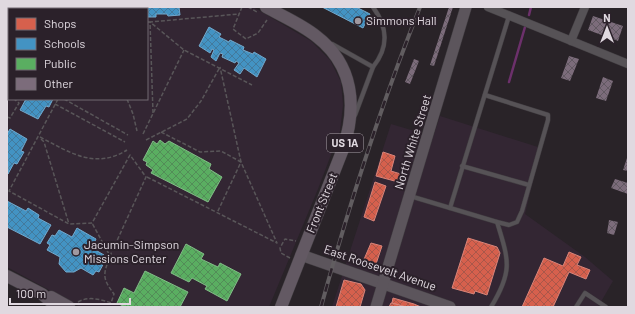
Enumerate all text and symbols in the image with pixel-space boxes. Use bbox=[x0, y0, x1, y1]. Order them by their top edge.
legend bbox=[8, 8, 148, 100]
north arrow bbox=[587, 8, 627, 48]
text: N bbox=[603, 11, 611, 24]
place label: Simmons Hall bbox=[366, 13, 437, 27]
text: Shops bbox=[44, 16, 77, 30]
marker: Simmons Hall bbox=[353, 16, 363, 26]
text: Schools bbox=[44, 36, 85, 50]
text: Public bbox=[44, 56, 76, 70]
text: Other bbox=[44, 76, 74, 90]
street label: North White Street bbox=[391, 93, 433, 191]
road number: US 1A bbox=[327, 134, 363, 152]
street label: Front Street bbox=[303, 171, 339, 235]
place label: Jacumin-Simpson Missions Center bbox=[84, 237, 179, 265]
street label: East Roosevelt Avenue bbox=[322, 241, 438, 293]
marker: Jacumin-Simpson Missions Center bbox=[71, 247, 81, 257]
scale bar bbox=[10, 280, 130, 306]
text: 100 m bbox=[16, 286, 46, 300]

